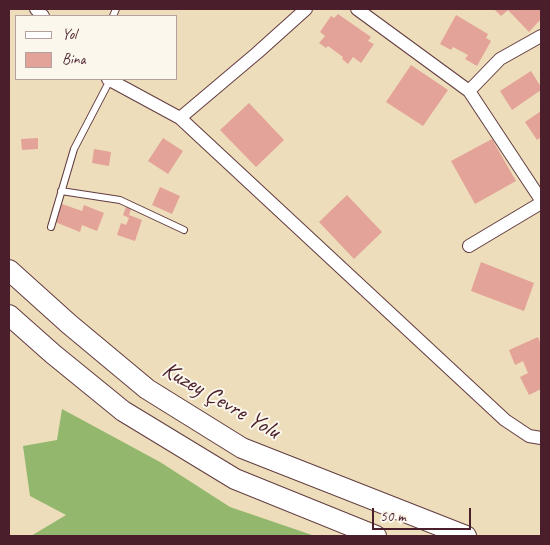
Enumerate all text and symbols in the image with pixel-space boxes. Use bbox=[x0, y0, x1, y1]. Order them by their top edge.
legend bbox=[15, 15, 178, 80]
text: Yol bbox=[62, 25, 77, 44]
text: Bina bbox=[62, 50, 86, 69]
street label: Kuzey Çevre Yolu bbox=[157, 356, 285, 446]
scale bar bbox=[375, 498, 474, 530]
text: 50 m bbox=[380, 507, 406, 526]

